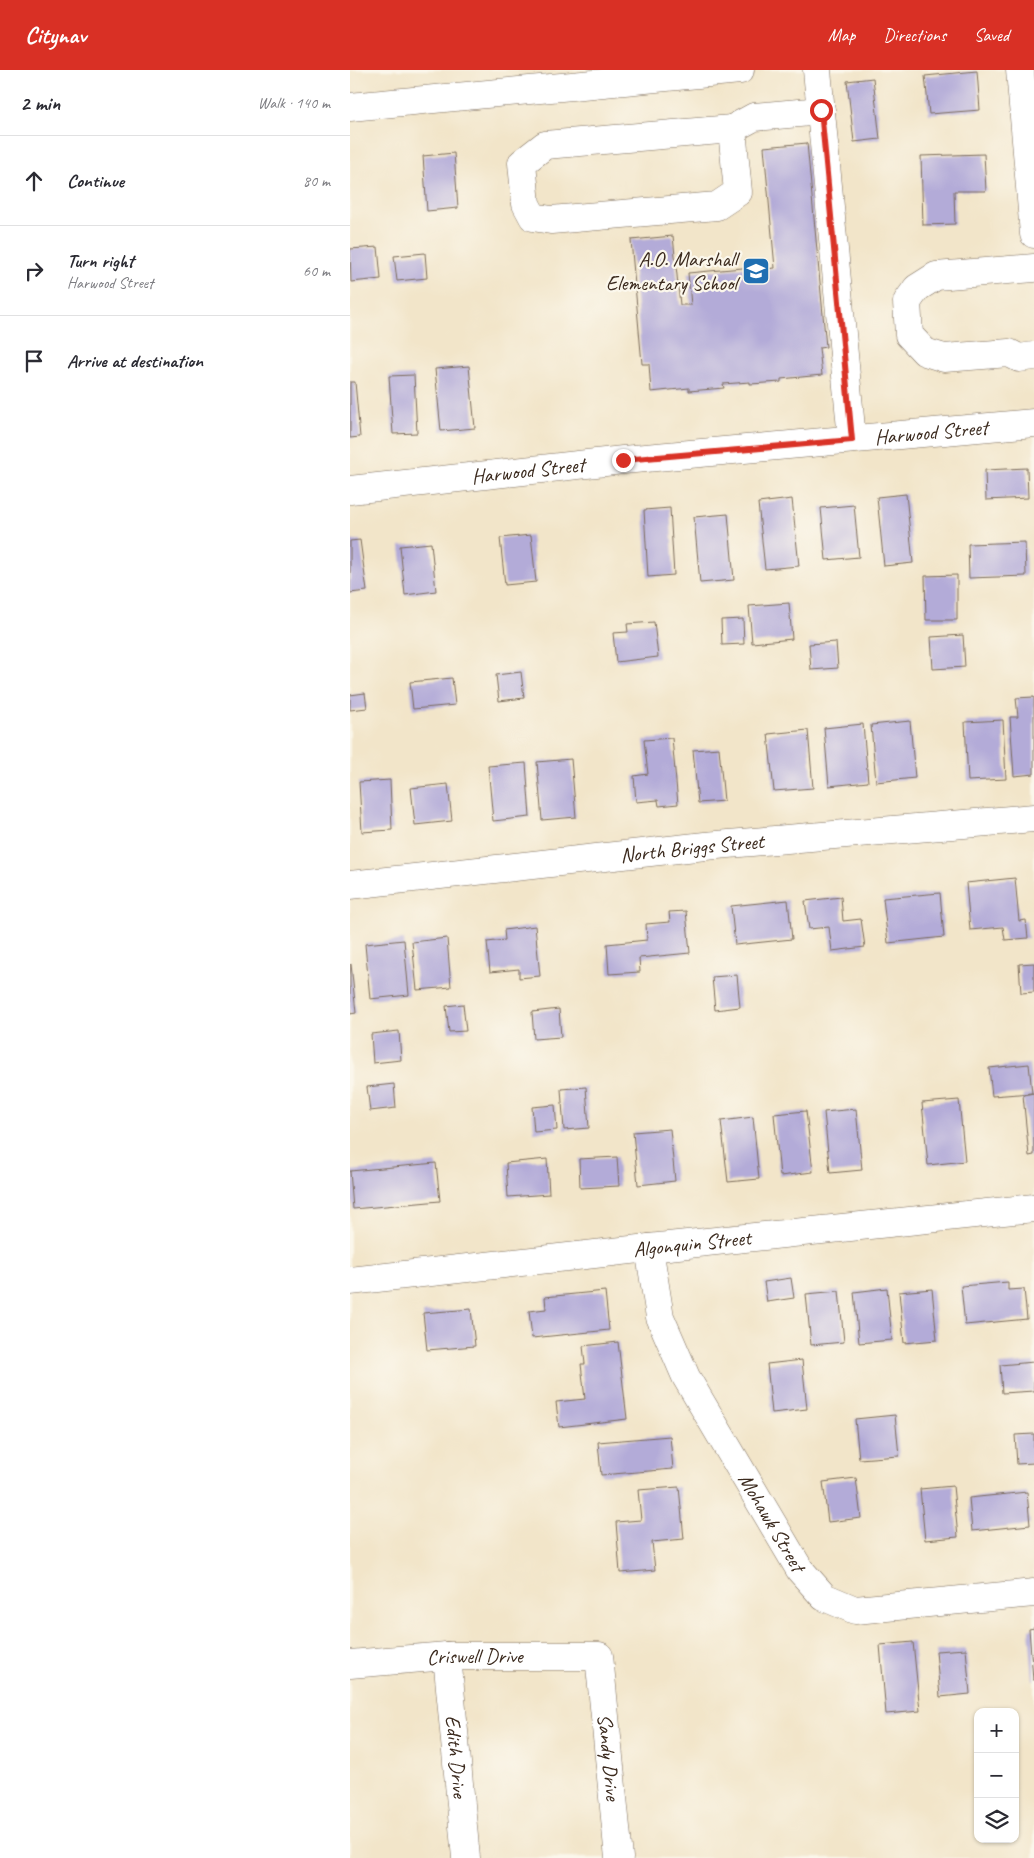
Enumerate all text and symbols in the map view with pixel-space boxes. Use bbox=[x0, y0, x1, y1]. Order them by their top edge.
text: Citynav bbox=[25, 20, 86, 50]
text: Map bbox=[828, 24, 855, 46]
text: Directions bbox=[883, 24, 946, 46]
text: Saved bbox=[974, 24, 1009, 46]
text: 2 min bbox=[20, 90, 60, 116]
text: Walk · 140 m bbox=[258, 93, 330, 113]
route start bbox=[810, 99, 833, 122]
icon: ahead bbox=[20, 167, 48, 195]
text: Continue bbox=[67, 169, 124, 193]
text: 80 m bbox=[303, 171, 330, 191]
place label: A.O. Marshall Elementary School bbox=[606, 246, 740, 296]
text: Turn right bbox=[67, 249, 134, 273]
school or university icon: A.O. Marshall Elementary School bbox=[741, 256, 771, 286]
icon: right bbox=[20, 257, 48, 285]
text: 60 m bbox=[303, 261, 330, 281]
text: Harwood Street bbox=[67, 273, 153, 293]
icon: arrive bbox=[20, 347, 48, 375]
text: Arrive at destination bbox=[67, 349, 203, 373]
street label: Harwood Street bbox=[873, 414, 992, 450]
route end bbox=[612, 449, 635, 472]
street label: Harwood Street bbox=[470, 451, 589, 490]
street label: North Briggs Street bbox=[619, 828, 767, 868]
street label: Algonquin Street bbox=[632, 1224, 754, 1263]
street label: Mohawk Street bbox=[733, 1468, 813, 1579]
street label: Criswell Drive bbox=[426, 1643, 525, 1671]
map controls bbox=[974, 1708, 1019, 1843]
button: + bbox=[974, 1708, 1019, 1753]
street label: Sandy Drive bbox=[592, 1713, 626, 1803]
street label: Edith Drive bbox=[440, 1714, 473, 1800]
button: − bbox=[974, 1753, 1019, 1798]
button: layers bbox=[974, 1798, 1019, 1843]

